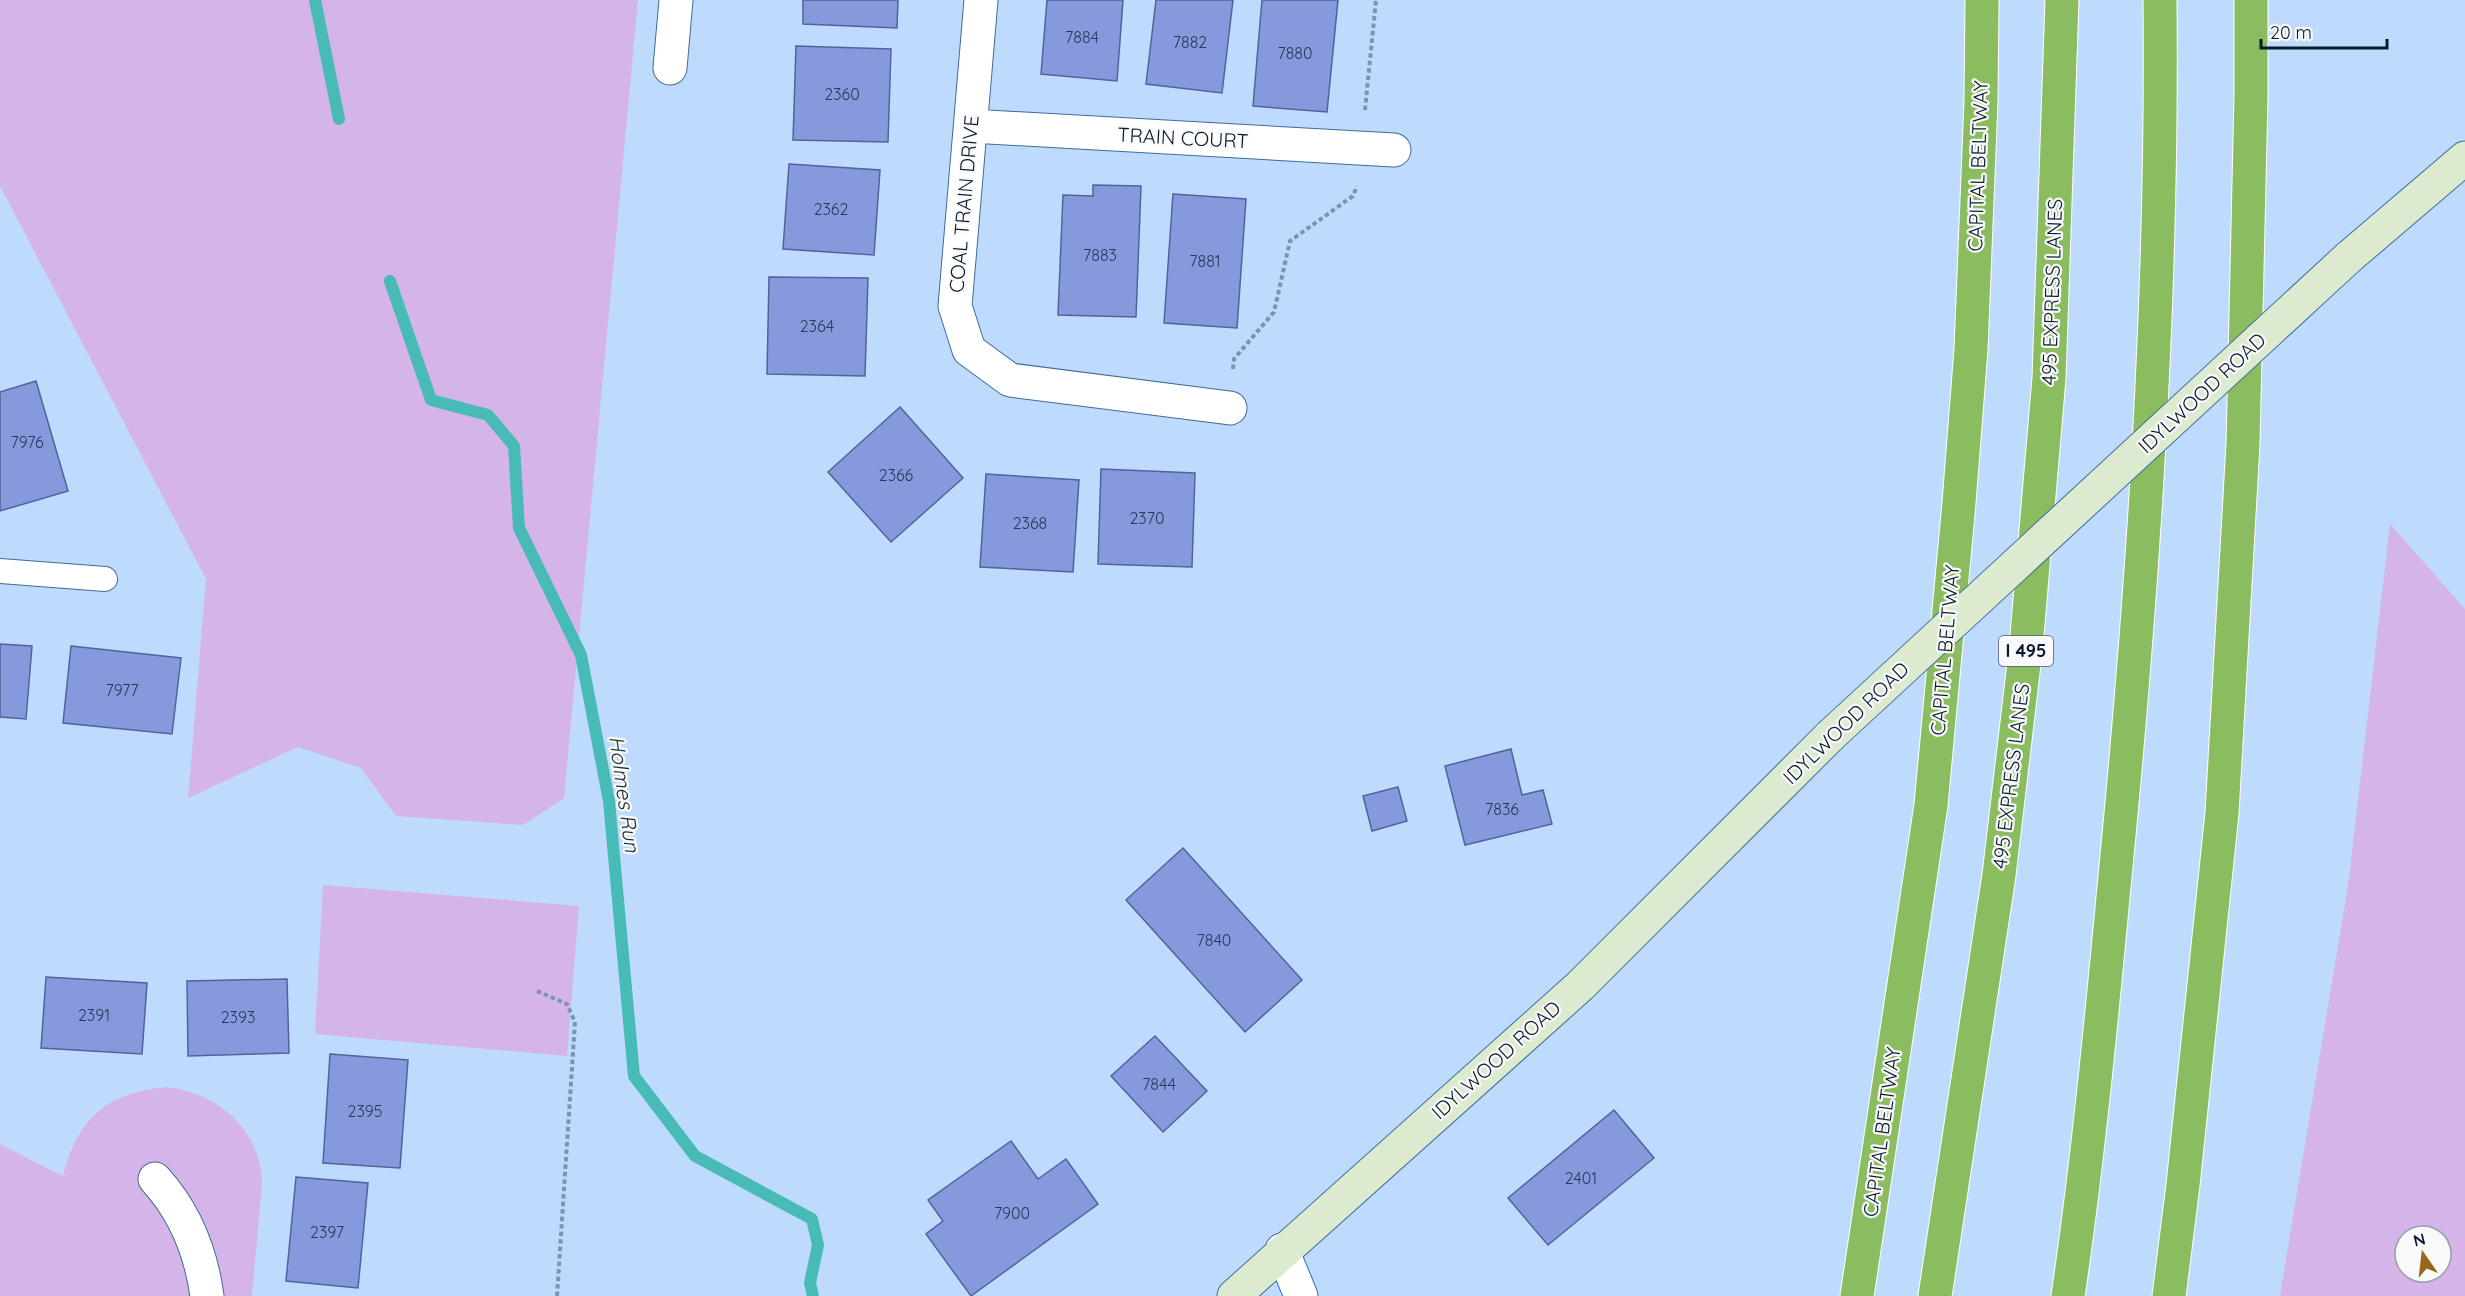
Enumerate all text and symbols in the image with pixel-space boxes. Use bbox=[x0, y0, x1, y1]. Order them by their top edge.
scale bar bbox=[2261, 12, 2387, 50]
text: 20 m bbox=[2270, 21, 2312, 44]
house number: 7884 bbox=[1065, 27, 1099, 47]
house number: 7882 bbox=[1173, 32, 1207, 52]
house number: 7880 bbox=[1277, 43, 1313, 63]
street label: CAPITAL BELTWAY bbox=[1962, 80, 1993, 252]
house number: 2360 bbox=[824, 84, 860, 104]
street label: COAL TRAIN DRIVE bbox=[943, 114, 984, 294]
street label: TRAIN COURT bbox=[1117, 122, 1249, 153]
street label: 495 EXPRESS LANES bbox=[2036, 198, 2067, 386]
house number: 2362 bbox=[814, 199, 848, 219]
house number: 7883 bbox=[1083, 245, 1117, 265]
house number: 7881 bbox=[1189, 251, 1221, 271]
house number: 2364 bbox=[800, 316, 834, 336]
street label: IDYLWOOD ROAD bbox=[2133, 327, 2271, 458]
house number: 7976 bbox=[11, 432, 44, 452]
house number: 2366 bbox=[879, 465, 914, 485]
house number: 2370 bbox=[1130, 508, 1164, 528]
house number: 2368 bbox=[1013, 513, 1047, 533]
street label: CAPITAL BELTWAY bbox=[1925, 564, 1964, 736]
road number: I 495 bbox=[1999, 636, 2053, 666]
street label: IDYLWOOD ROAD bbox=[1777, 656, 1914, 789]
house number: 7977 bbox=[105, 680, 139, 700]
street label: 495 EXPRESS LANES bbox=[1987, 682, 2034, 870]
water label: Holmes Run bbox=[604, 734, 646, 855]
house number: 7836 bbox=[1485, 799, 1519, 819]
house number: 7840 bbox=[1197, 930, 1231, 950]
street label: IDYLWOOD ROAD bbox=[1426, 995, 1566, 1124]
house number: 2391 bbox=[78, 1005, 110, 1025]
house number: 2393 bbox=[221, 1007, 255, 1027]
street label: CAPITAL BELTWAY bbox=[1857, 1045, 1906, 1218]
house number: 7844 bbox=[1142, 1074, 1176, 1094]
house number: 2395 bbox=[348, 1101, 382, 1121]
house number: 2401 bbox=[1565, 1168, 1597, 1188]
house number: 7900 bbox=[994, 1203, 1030, 1223]
house number: 2397 bbox=[310, 1222, 344, 1242]
north arrow bbox=[2393, 1224, 2453, 1284]
text: N bbox=[2411, 1228, 2427, 1251]

